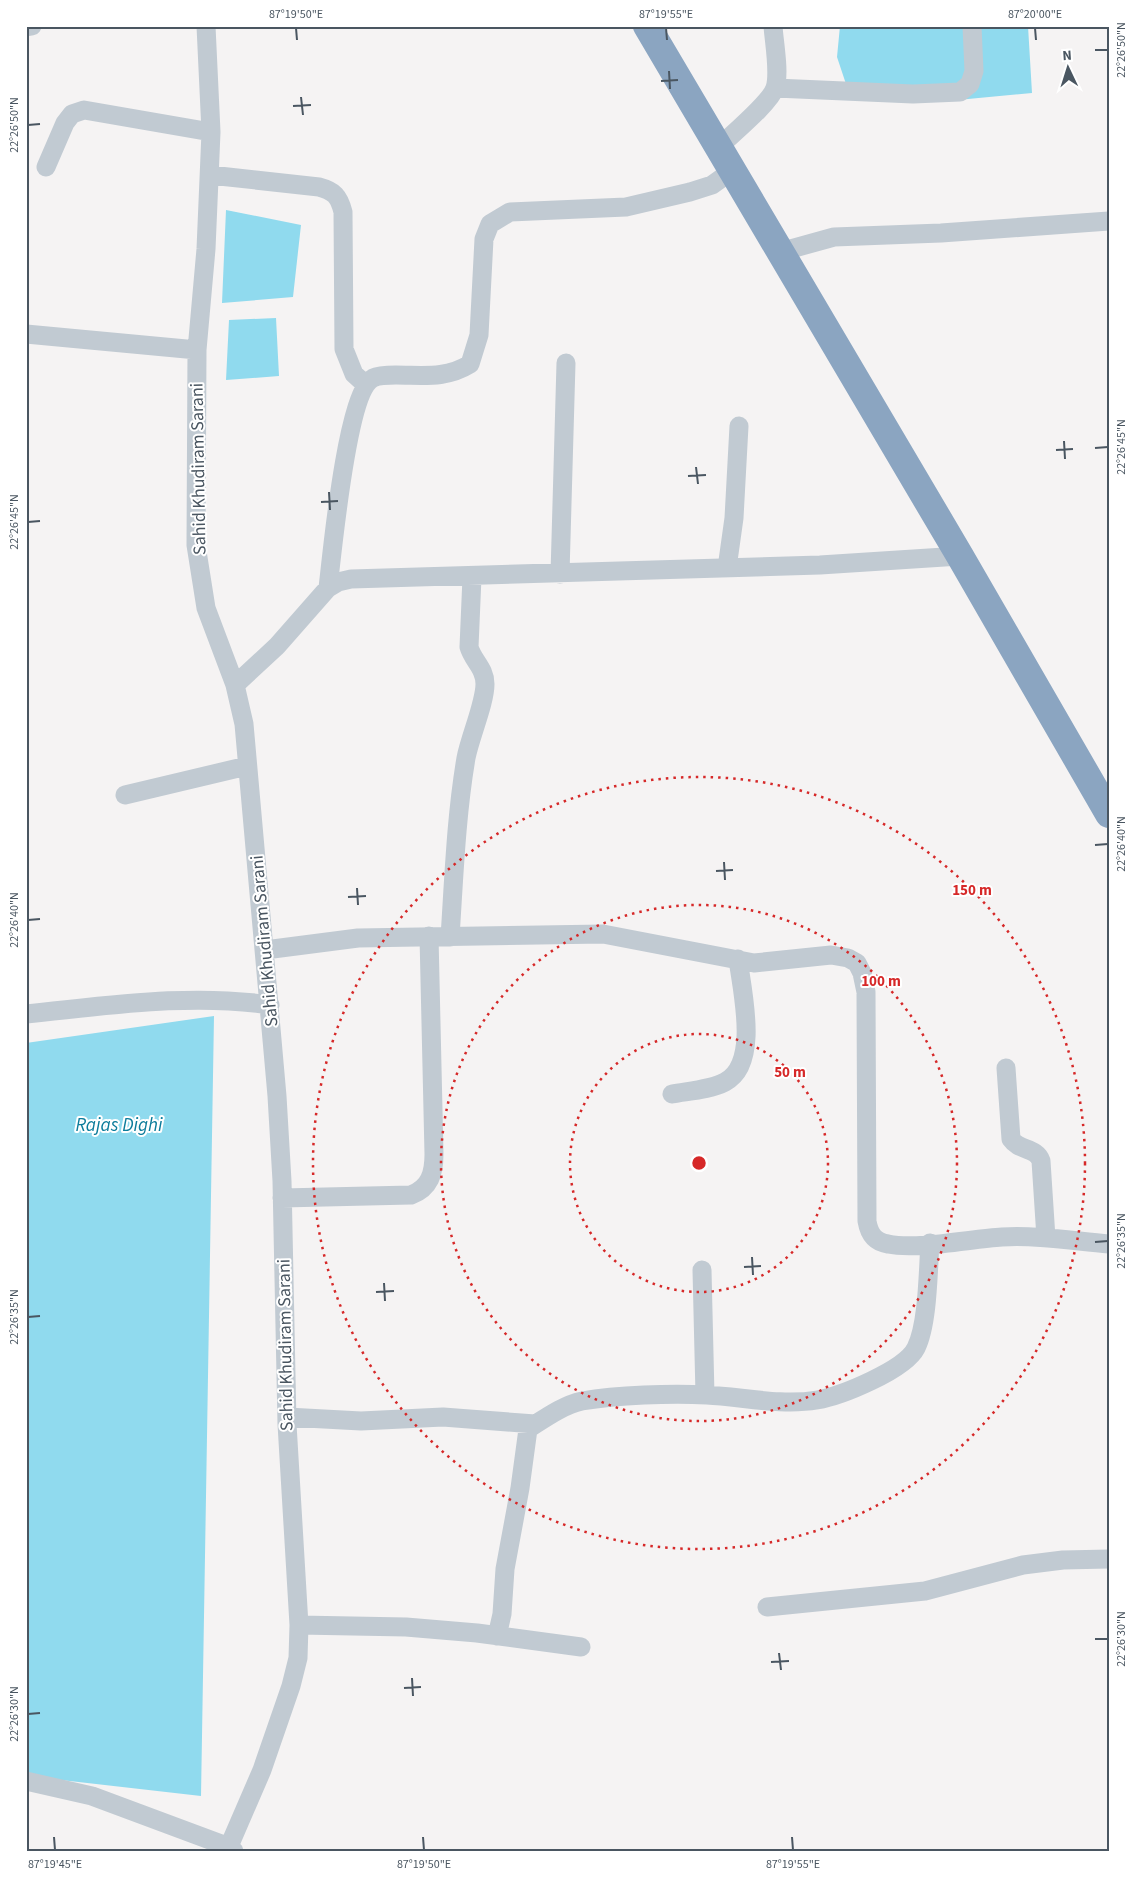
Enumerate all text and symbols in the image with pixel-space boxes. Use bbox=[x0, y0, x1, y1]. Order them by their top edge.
text: 87°19'50"E bbox=[269, 6, 323, 23]
text: 87°19'55"E bbox=[639, 6, 693, 23]
text: 87°20'00"E bbox=[1008, 6, 1062, 23]
text: 22°26'50"N bbox=[1113, 22, 1130, 78]
north arrow bbox=[1042, 42, 1092, 92]
text: N bbox=[1062, 46, 1073, 66]
text: 22°26'50"N bbox=[6, 97, 23, 153]
street label: Sahid Khudiram Sarani bbox=[184, 383, 213, 555]
text: 22°26'45"N bbox=[1113, 419, 1130, 475]
text: 22°26'45"N bbox=[6, 494, 23, 550]
text: 22°26'40"N bbox=[1113, 816, 1130, 872]
street label: Sahid Khudiram Sarani bbox=[245, 854, 284, 1028]
text: 150 m bbox=[952, 880, 992, 901]
text: 22°26'40"N bbox=[6, 892, 23, 948]
text: 100 m bbox=[861, 971, 901, 992]
text: 50 m bbox=[774, 1062, 806, 1083]
water label: Rajas Dighi bbox=[76, 1112, 163, 1139]
centre of rings bbox=[690, 1154, 708, 1172]
text: 22°26'35"N bbox=[1113, 1213, 1130, 1269]
street label: Sahid Khudiram Sarani bbox=[271, 1259, 300, 1431]
text: 22°26'35"N bbox=[6, 1289, 23, 1345]
text: 22°26'30"N bbox=[1113, 1611, 1130, 1667]
text: 22°26'30"N bbox=[6, 1686, 23, 1742]
text: 87°19'45"E bbox=[28, 1856, 82, 1873]
text: 87°19'50"E bbox=[397, 1856, 451, 1873]
text: 87°19'55"E bbox=[766, 1856, 820, 1873]

